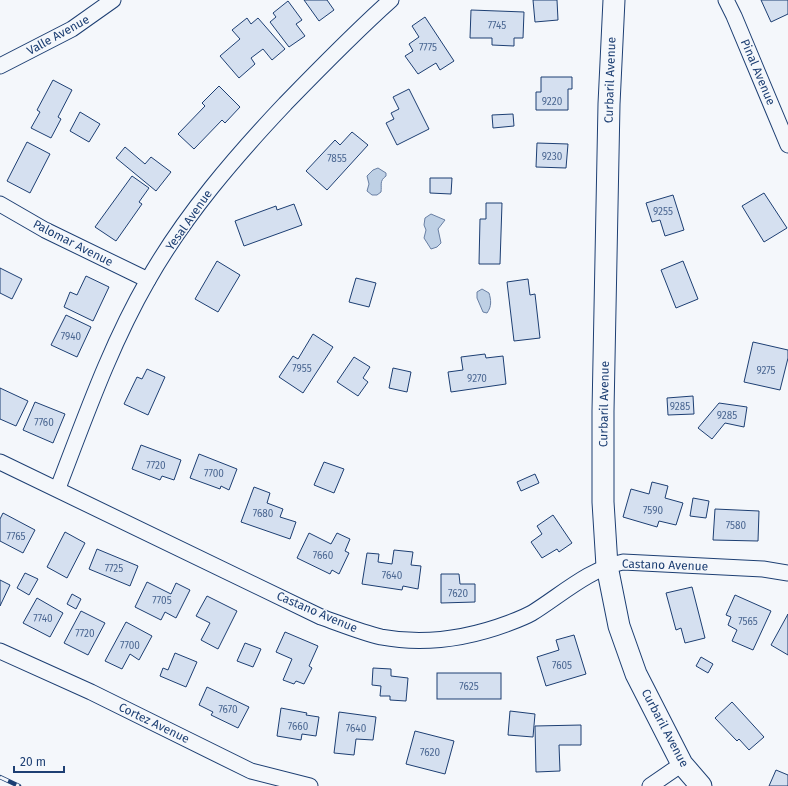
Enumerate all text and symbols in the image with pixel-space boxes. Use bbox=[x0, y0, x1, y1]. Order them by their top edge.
street label: Valle Avenue bbox=[24, 12, 92, 58]
house number: 7745 bbox=[488, 20, 506, 32]
street label: Curbaril Avenue bbox=[601, 37, 619, 123]
street label: Pinal Avenue bbox=[738, 37, 778, 107]
house number: 7775 bbox=[419, 42, 437, 54]
house number: 9220 bbox=[542, 96, 563, 108]
house number: 9230 bbox=[542, 151, 563, 163]
house number: 7855 bbox=[327, 153, 347, 165]
street label: Yesal Avenue bbox=[163, 187, 215, 253]
house number: 9255 bbox=[653, 206, 673, 218]
street label: Palomar Avenue bbox=[31, 217, 115, 269]
house number: 7940 bbox=[61, 331, 82, 343]
street label: Curbaril Avenue bbox=[596, 361, 612, 447]
house number: 7955 bbox=[292, 363, 312, 375]
house number: 9275 bbox=[756, 365, 776, 377]
house number: 9270 bbox=[467, 373, 487, 385]
house number: 9285 bbox=[670, 401, 690, 413]
house number: 9285 bbox=[717, 410, 737, 422]
house number: 7760 bbox=[34, 417, 54, 429]
house number: 7720 bbox=[146, 460, 166, 472]
house number: 7700 bbox=[204, 468, 224, 480]
house number: 7590 bbox=[643, 505, 663, 517]
house number: 7680 bbox=[253, 508, 274, 520]
house number: 7580 bbox=[726, 520, 747, 532]
house number: 7765 bbox=[7, 531, 25, 543]
house number: 7660 bbox=[313, 550, 334, 562]
street label: Castano Avenue bbox=[622, 556, 708, 574]
house number: 7725 bbox=[105, 563, 123, 575]
house number: 7640 bbox=[382, 570, 403, 582]
house number: 7620 bbox=[448, 588, 468, 600]
street label: Castano Avenue bbox=[274, 589, 360, 635]
house number: 7705 bbox=[152, 595, 172, 607]
house number: 7740 bbox=[33, 613, 53, 625]
house number: 7565 bbox=[738, 616, 758, 628]
house number: 7720 bbox=[75, 628, 95, 640]
house number: 7700 bbox=[120, 640, 140, 652]
house number: 7605 bbox=[552, 660, 572, 672]
house number: 7625 bbox=[459, 681, 479, 693]
street label: Curbaril Avenue bbox=[639, 687, 691, 769]
street label: Cortez Avenue bbox=[116, 700, 192, 746]
house number: 7670 bbox=[218, 704, 238, 716]
house number: 7660 bbox=[288, 721, 309, 733]
house number: 7640 bbox=[346, 723, 367, 735]
house number: 7620 bbox=[420, 747, 440, 759]
scale bar bbox=[14, 748, 64, 774]
text: 20 m bbox=[20, 755, 46, 769]

